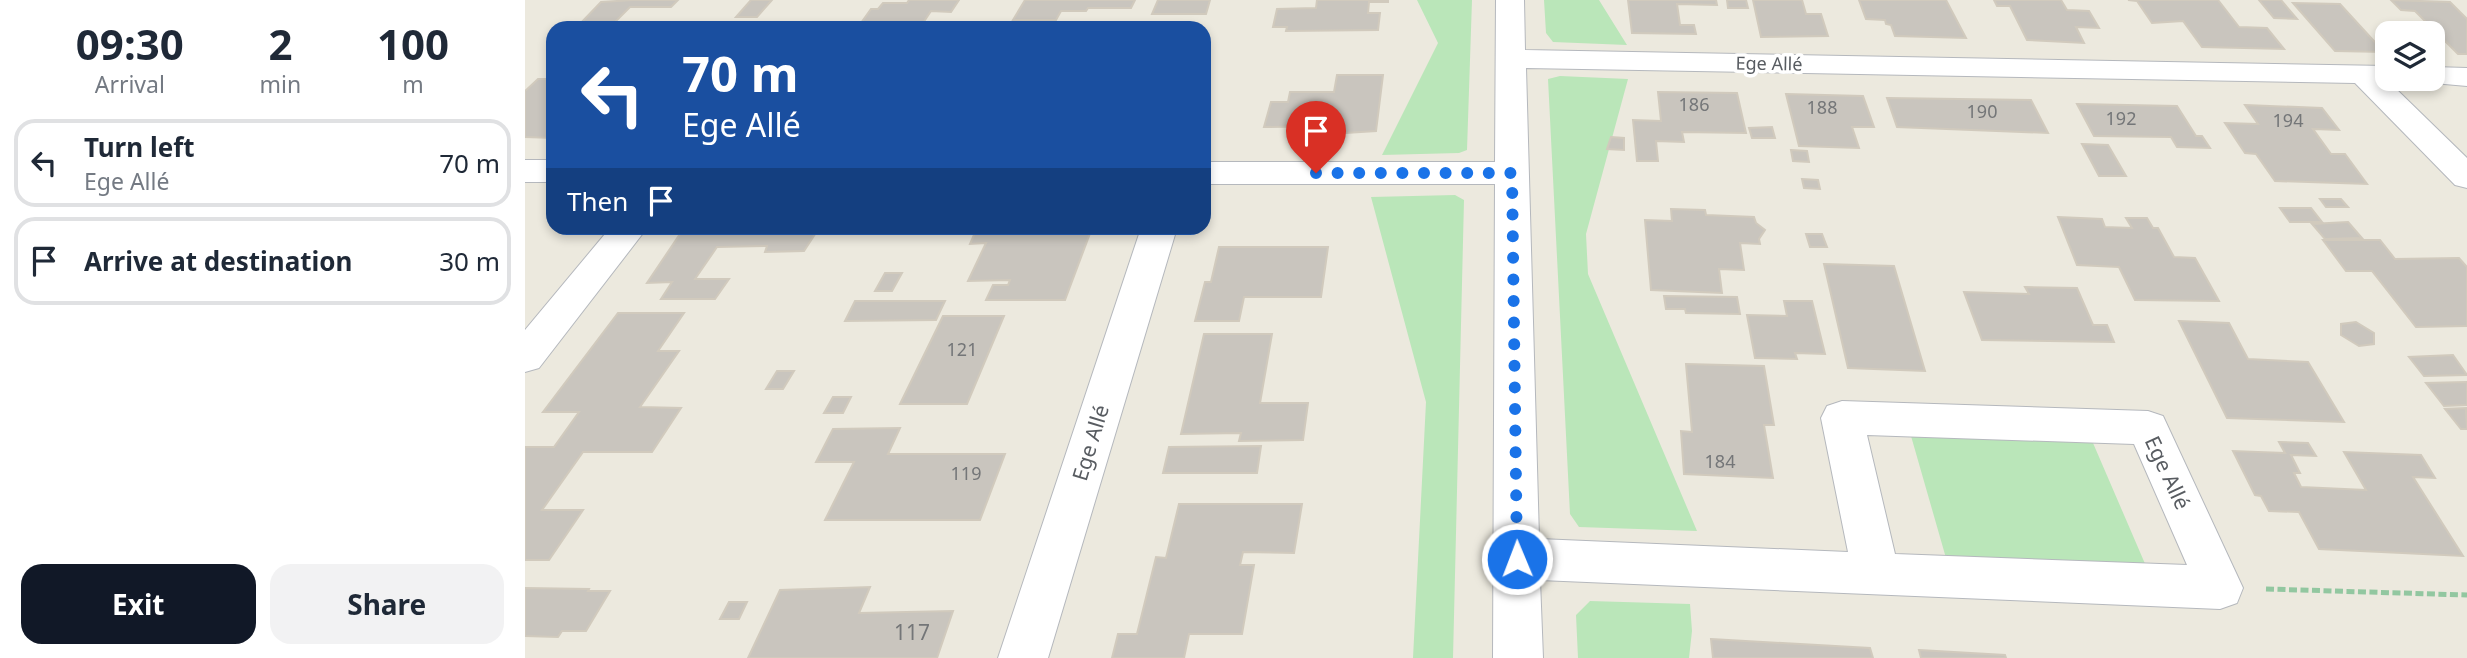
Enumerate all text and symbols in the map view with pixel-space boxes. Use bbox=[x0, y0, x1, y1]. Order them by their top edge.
text: 09:30 bbox=[76, 15, 184, 72]
text: 2 bbox=[268, 15, 292, 72]
text: 100 bbox=[377, 15, 449, 72]
map controls bbox=[2375, 21, 2445, 91]
button: layers bbox=[2375, 21, 2445, 91]
text: 70 m bbox=[682, 40, 799, 106]
icon: left bbox=[567, 49, 658, 140]
street label: Ege Allé bbox=[1735, 50, 1803, 76]
text: Arrival bbox=[95, 68, 165, 100]
text: min bbox=[260, 68, 301, 100]
text: m bbox=[402, 68, 424, 100]
house number: 186 bbox=[1679, 92, 1709, 116]
house number: 188 bbox=[1807, 95, 1837, 119]
house number: 190 bbox=[1967, 99, 1997, 123]
pin bbox=[1286, 101, 1346, 173]
text: Ege Allé bbox=[682, 103, 801, 146]
house number: 192 bbox=[2106, 106, 2136, 130]
house number: 194 bbox=[2273, 108, 2303, 132]
icon: arrive bbox=[1297, 112, 1335, 150]
text: Turn left bbox=[84, 129, 195, 165]
icon: left bbox=[25, 144, 63, 182]
text: 70 m bbox=[439, 145, 500, 181]
text: Ege Allé bbox=[84, 165, 169, 197]
icon: arrive bbox=[642, 182, 680, 220]
text: Then bbox=[567, 183, 628, 219]
icon: arrive bbox=[25, 242, 63, 280]
text: Arrive at destination bbox=[84, 243, 353, 279]
text: 30 m bbox=[439, 243, 500, 279]
house number: 121 bbox=[947, 337, 977, 361]
street label: Ege Allé bbox=[1065, 401, 1115, 484]
street label: Ege Allé bbox=[2139, 431, 2197, 514]
house number: 184 bbox=[1705, 449, 1735, 473]
house number: 119 bbox=[951, 461, 981, 485]
position arrow bbox=[1480, 522, 1554, 596]
button: Exit bbox=[21, 564, 256, 644]
button: Share bbox=[270, 564, 504, 644]
house number: 117 bbox=[894, 618, 930, 646]

